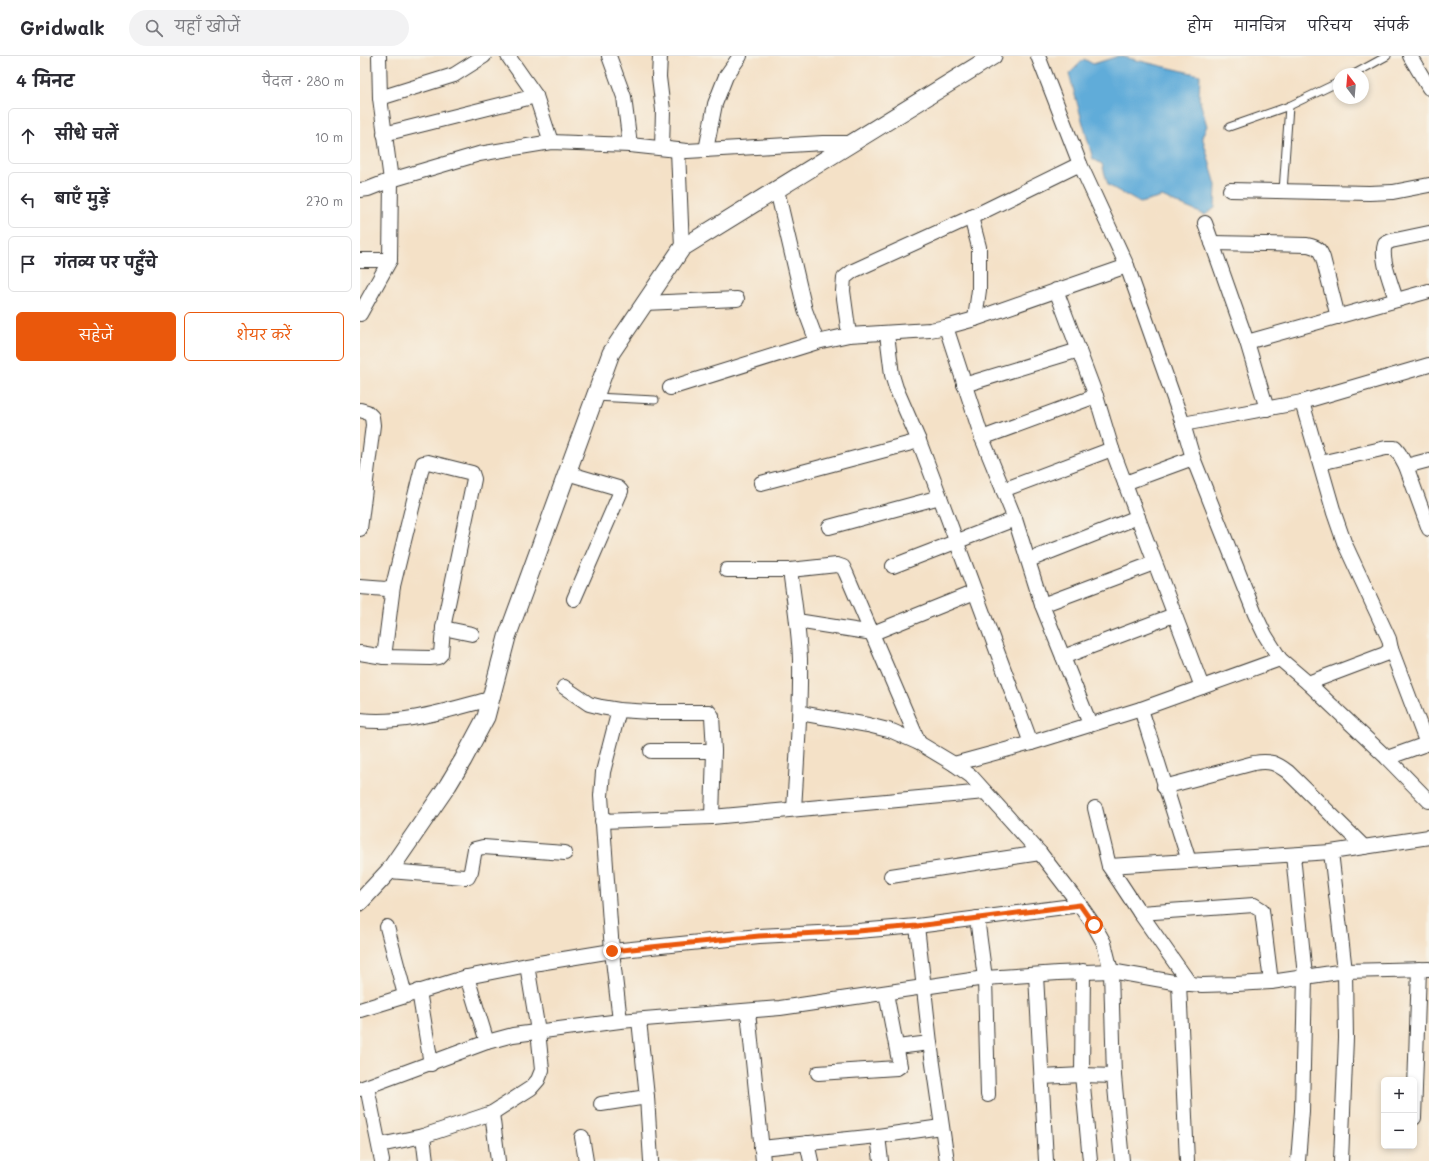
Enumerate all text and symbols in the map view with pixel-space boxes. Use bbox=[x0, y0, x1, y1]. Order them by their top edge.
search box bbox=[129, 10, 409, 46]
text: Gridwalk bbox=[20, 15, 105, 40]
text: यहाँ खोजें bbox=[175, 16, 240, 36]
text: होम bbox=[1188, 16, 1212, 35]
text: मानचित्र bbox=[1234, 16, 1286, 35]
text: परिचय bbox=[1308, 16, 1352, 35]
text: संपर्क bbox=[1374, 16, 1409, 35]
icon: search bbox=[143, 17, 165, 39]
north arrow bbox=[1333, 68, 1369, 104]
text: 4 मिनट bbox=[16, 69, 74, 91]
text: पैदल · 280 m bbox=[262, 72, 344, 89]
text: सीधे चलें bbox=[55, 124, 118, 144]
icon: ahead bbox=[17, 125, 39, 147]
text: 10 m bbox=[315, 128, 343, 145]
text: बाएँ मुड़ें bbox=[55, 188, 109, 208]
icon: left bbox=[17, 189, 39, 211]
text: 270 m bbox=[306, 192, 343, 209]
text: गंतव्य पर पहुँचे bbox=[55, 252, 157, 272]
icon: arrive bbox=[17, 253, 39, 275]
button: सहेजें bbox=[16, 312, 176, 361]
button: शेयर करें bbox=[184, 312, 344, 361]
route start bbox=[1085, 916, 1103, 934]
route end bbox=[603, 942, 621, 960]
map controls bbox=[1381, 1077, 1417, 1149]
button: + bbox=[1381, 1077, 1417, 1113]
button: − bbox=[1381, 1113, 1417, 1149]

